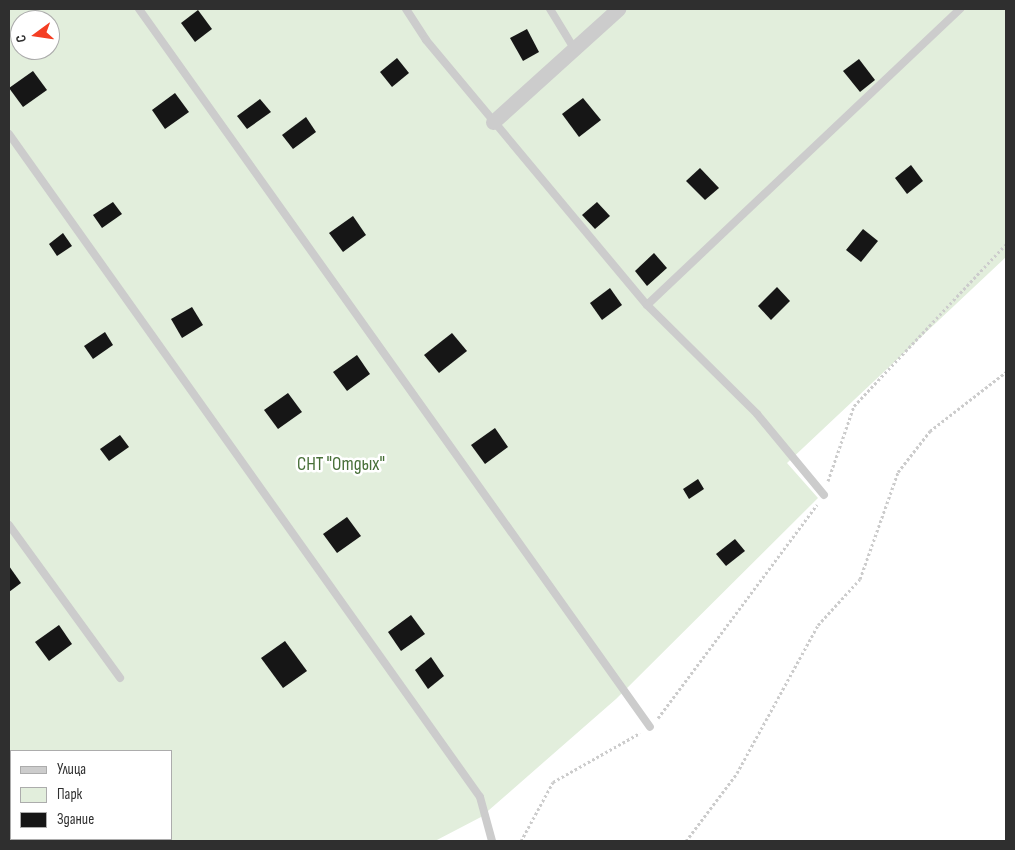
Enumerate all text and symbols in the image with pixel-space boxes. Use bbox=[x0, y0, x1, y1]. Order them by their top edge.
north arrow bbox=[10, 10, 60, 60]
text: С bbox=[12, 33, 30, 44]
park label: СНТ "Отдых" bbox=[297, 454, 385, 476]
legend bbox=[10, 750, 172, 840]
text: Улица bbox=[57, 760, 86, 779]
text: Парк bbox=[57, 785, 82, 804]
text: Здание bbox=[57, 810, 94, 829]

